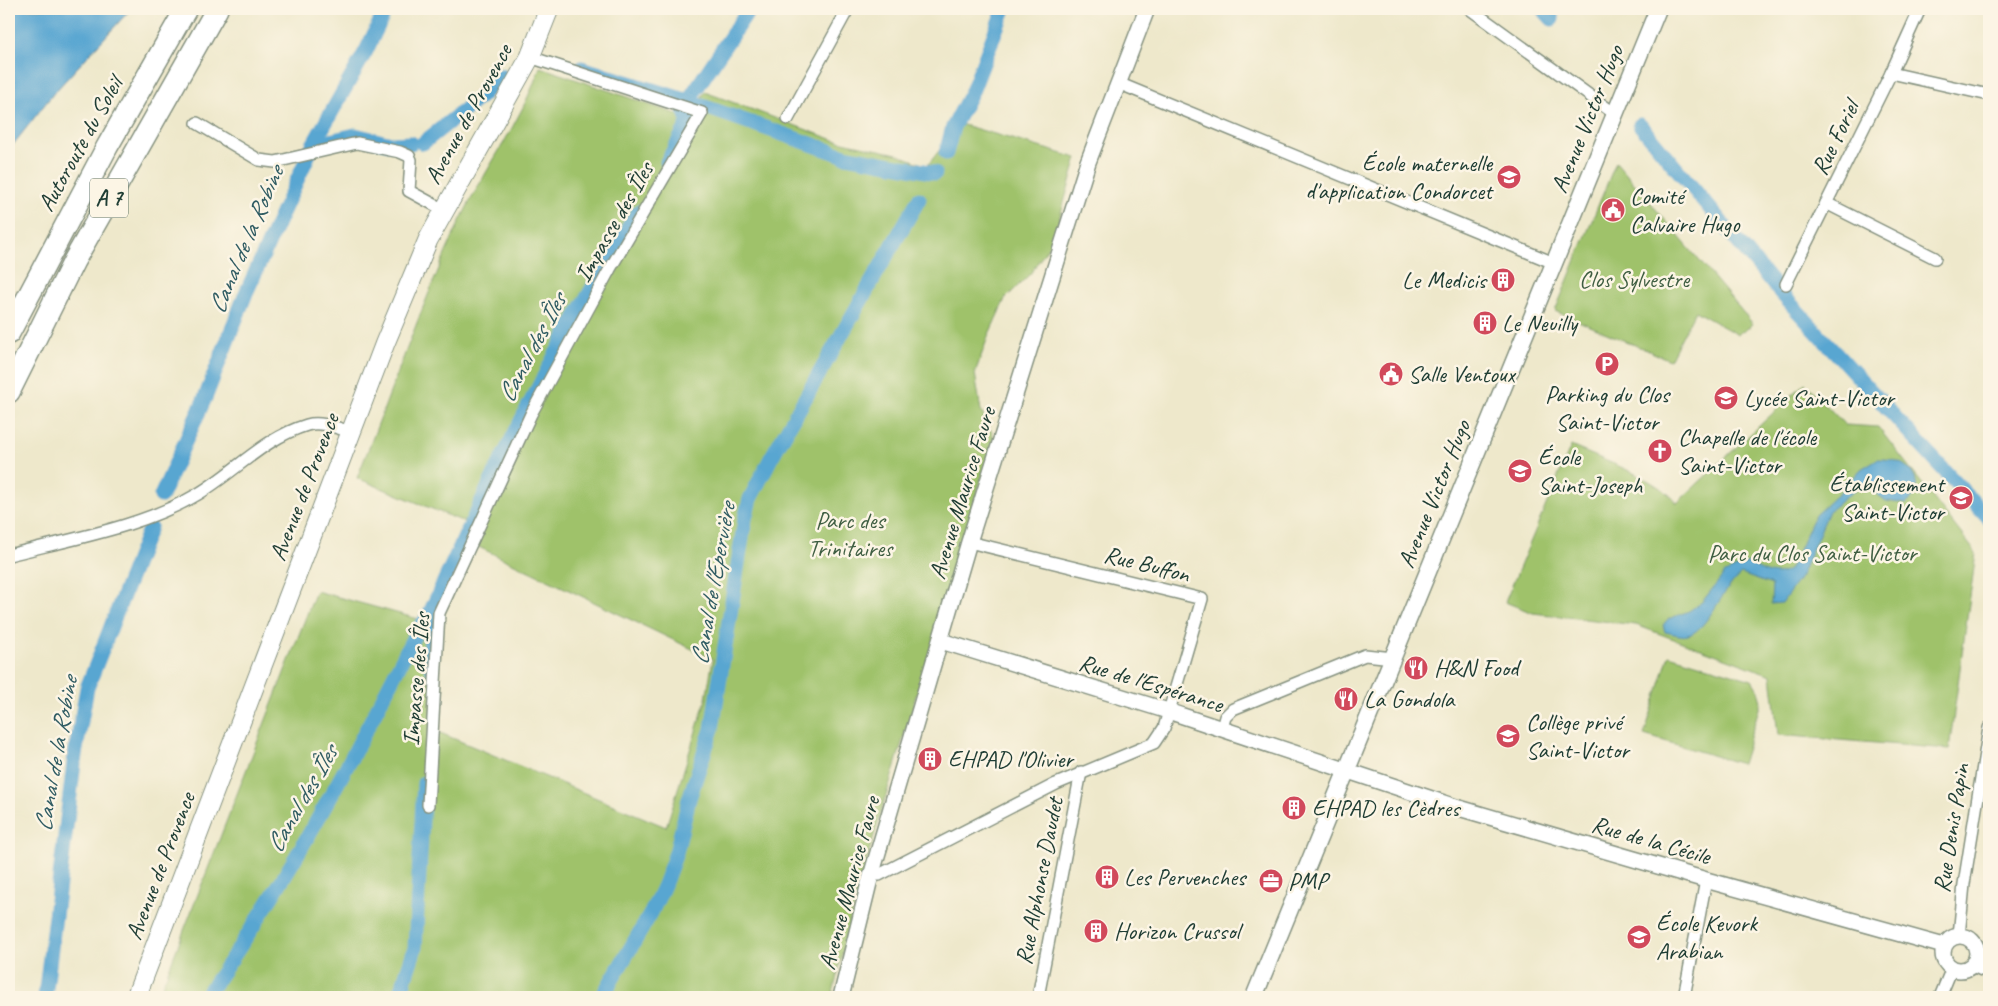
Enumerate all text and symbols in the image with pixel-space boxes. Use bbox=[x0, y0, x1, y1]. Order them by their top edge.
street label: Avenue de Provence bbox=[417, 37, 520, 189]
street label: Avenue Victor Hugo bbox=[1544, 39, 1631, 197]
street label: Autoroute du Soleil bbox=[31, 68, 131, 216]
street label: Rue Foriel bbox=[1804, 93, 1867, 180]
place label: École maternelle d'application Condorcet bbox=[1305, 148, 1494, 206]
street label: Impasse des Îles bbox=[568, 155, 661, 287]
water label: Canal de la Robine bbox=[201, 158, 293, 318]
school or university icon: École maternelle d'application Condorcet bbox=[1496, 164, 1522, 190]
road number: A 7 bbox=[90, 178, 128, 218]
place label: Comité Calvaire Hugo bbox=[1630, 181, 1741, 239]
public building icon: Comité Calvaire Hugo bbox=[1600, 197, 1626, 223]
park label: Clos Sylvestre bbox=[1579, 264, 1691, 294]
place label: Le Medicis bbox=[1402, 265, 1488, 295]
building icon: Le Medicis bbox=[1490, 267, 1516, 293]
water label: Canal des Îles bbox=[490, 285, 576, 407]
place label: Le Neuilly bbox=[1502, 308, 1579, 338]
building icon: Le Neuilly bbox=[1472, 310, 1498, 336]
parking icon: Parking du Clos Saint-Victor bbox=[1594, 351, 1620, 377]
place label: Salle Ventoux bbox=[1408, 359, 1517, 389]
public building icon: Salle Ventoux bbox=[1378, 361, 1404, 387]
place label: Parking du Clos Saint-Victor bbox=[1545, 379, 1672, 437]
place label: Lycée Saint-Victor bbox=[1744, 383, 1896, 413]
school or university icon: Lycée Saint-Victor bbox=[1713, 385, 1739, 411]
street label: Avenue Maurice Faure bbox=[922, 401, 1003, 582]
street label: Avenue de Provence bbox=[262, 407, 347, 565]
street label: Avenue Victor Hugo bbox=[1391, 414, 1478, 572]
place label: Chapelle de l'école Saint-Victor bbox=[1678, 422, 1818, 480]
church icon: Chapelle de l'école Saint-Victor bbox=[1647, 438, 1673, 464]
place label: École Saint-Joseph bbox=[1538, 442, 1644, 500]
school or university icon: École Saint-Joseph bbox=[1507, 458, 1533, 484]
place label: Établissement Saint-Victor bbox=[1829, 469, 1946, 527]
school or university icon: Établissement Saint-Victor bbox=[1948, 485, 1974, 511]
water label: Canal de l'Epervière bbox=[683, 497, 744, 667]
park label: Parc des Trinitaires bbox=[808, 505, 894, 563]
park label: Parc du Clos Saint-Victor bbox=[1708, 538, 1919, 568]
street label: Rue Buffon bbox=[1101, 539, 1194, 589]
street label: Impasse des Îles bbox=[395, 609, 437, 747]
street label: Rue de l'Espérance bbox=[1075, 647, 1229, 720]
place label: H&N Food bbox=[1434, 653, 1522, 683]
restaurant icon: H&N Food bbox=[1403, 655, 1429, 681]
water label: Canal de la Robine bbox=[27, 670, 86, 834]
place label: La Gondola bbox=[1364, 684, 1456, 714]
restaurant icon: La Gondola bbox=[1333, 686, 1359, 712]
place label: Collège privé Saint-Victor bbox=[1526, 707, 1631, 765]
school or university icon: Collège privé Saint-Victor bbox=[1495, 723, 1521, 749]
water label: Canal des Îles bbox=[259, 736, 348, 858]
place label: EHPAD l'Olivier bbox=[948, 744, 1075, 774]
building icon: EHPAD l'Olivier bbox=[917, 746, 943, 772]
street label: Rue Denis Papin bbox=[1926, 760, 1976, 895]
street label: Avenue de Provence bbox=[118, 786, 203, 944]
street label: Avenue Maurice Faure bbox=[811, 791, 887, 973]
street label: Rue Alphonse Daudet bbox=[1008, 793, 1070, 967]
place label: EHPAD les Cèdres bbox=[1312, 793, 1461, 823]
building icon: EHPAD les Cèdres bbox=[1281, 795, 1307, 821]
street label: Rue de la Cécile bbox=[1588, 809, 1716, 872]
place label: Les Pervenches bbox=[1124, 862, 1248, 892]
building icon: Les Pervenches bbox=[1094, 864, 1120, 890]
place label: PMP bbox=[1288, 866, 1331, 896]
office icon: PMP bbox=[1258, 868, 1284, 894]
place label: École Kevork Arabian bbox=[1656, 908, 1759, 966]
place label: Horizon Crussol bbox=[1114, 916, 1243, 946]
building icon: Horizon Crussol bbox=[1083, 918, 1109, 944]
school or university icon: École Kevork Arabian bbox=[1626, 924, 1652, 950]

